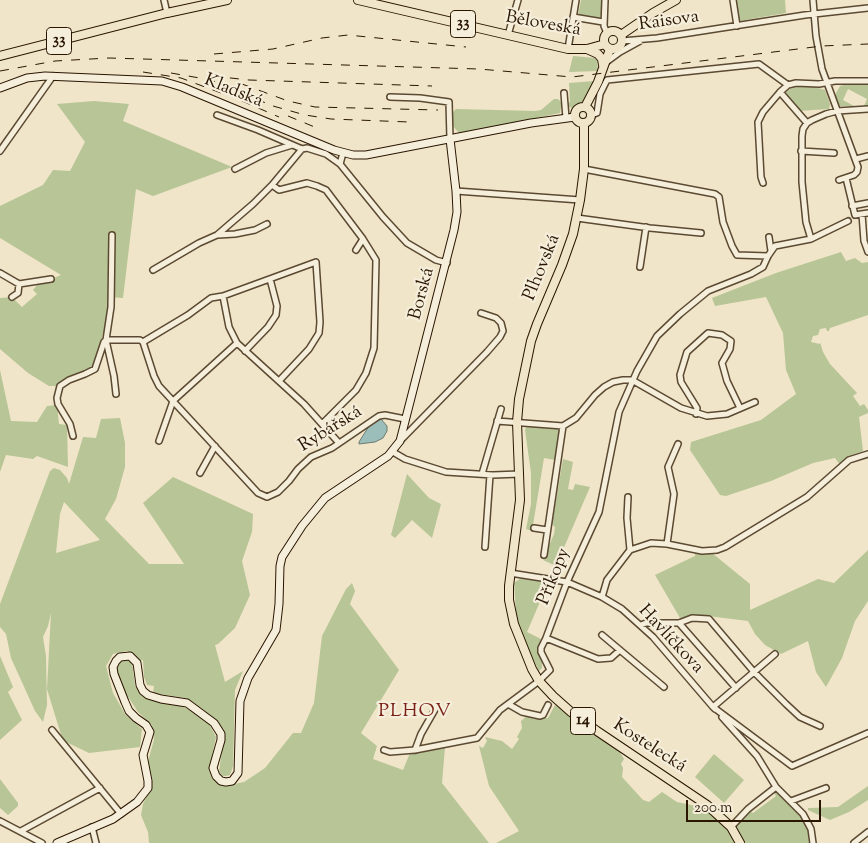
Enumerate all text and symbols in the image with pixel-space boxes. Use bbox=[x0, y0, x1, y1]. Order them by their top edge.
street label: Raisova bbox=[638, 7, 700, 37]
street label: Běloveská bbox=[504, 8, 582, 42]
road number: 33 bbox=[450, 10, 476, 38]
road number: 33 bbox=[46, 27, 72, 54]
street label: Kladská bbox=[200, 70, 266, 114]
street label: Plhovská bbox=[520, 232, 566, 304]
street label: Borská bbox=[406, 266, 440, 322]
street label: Rybářská bbox=[295, 402, 367, 458]
street label: Příkopy bbox=[534, 545, 576, 609]
street label: Havlíčkova bbox=[633, 601, 707, 679]
district label: PLHOV bbox=[378, 702, 452, 724]
road number: 14 bbox=[570, 708, 596, 734]
street label: Kostelecká bbox=[608, 715, 690, 779]
scale bar bbox=[688, 790, 823, 822]
text: 200 m bbox=[694, 798, 733, 819]

